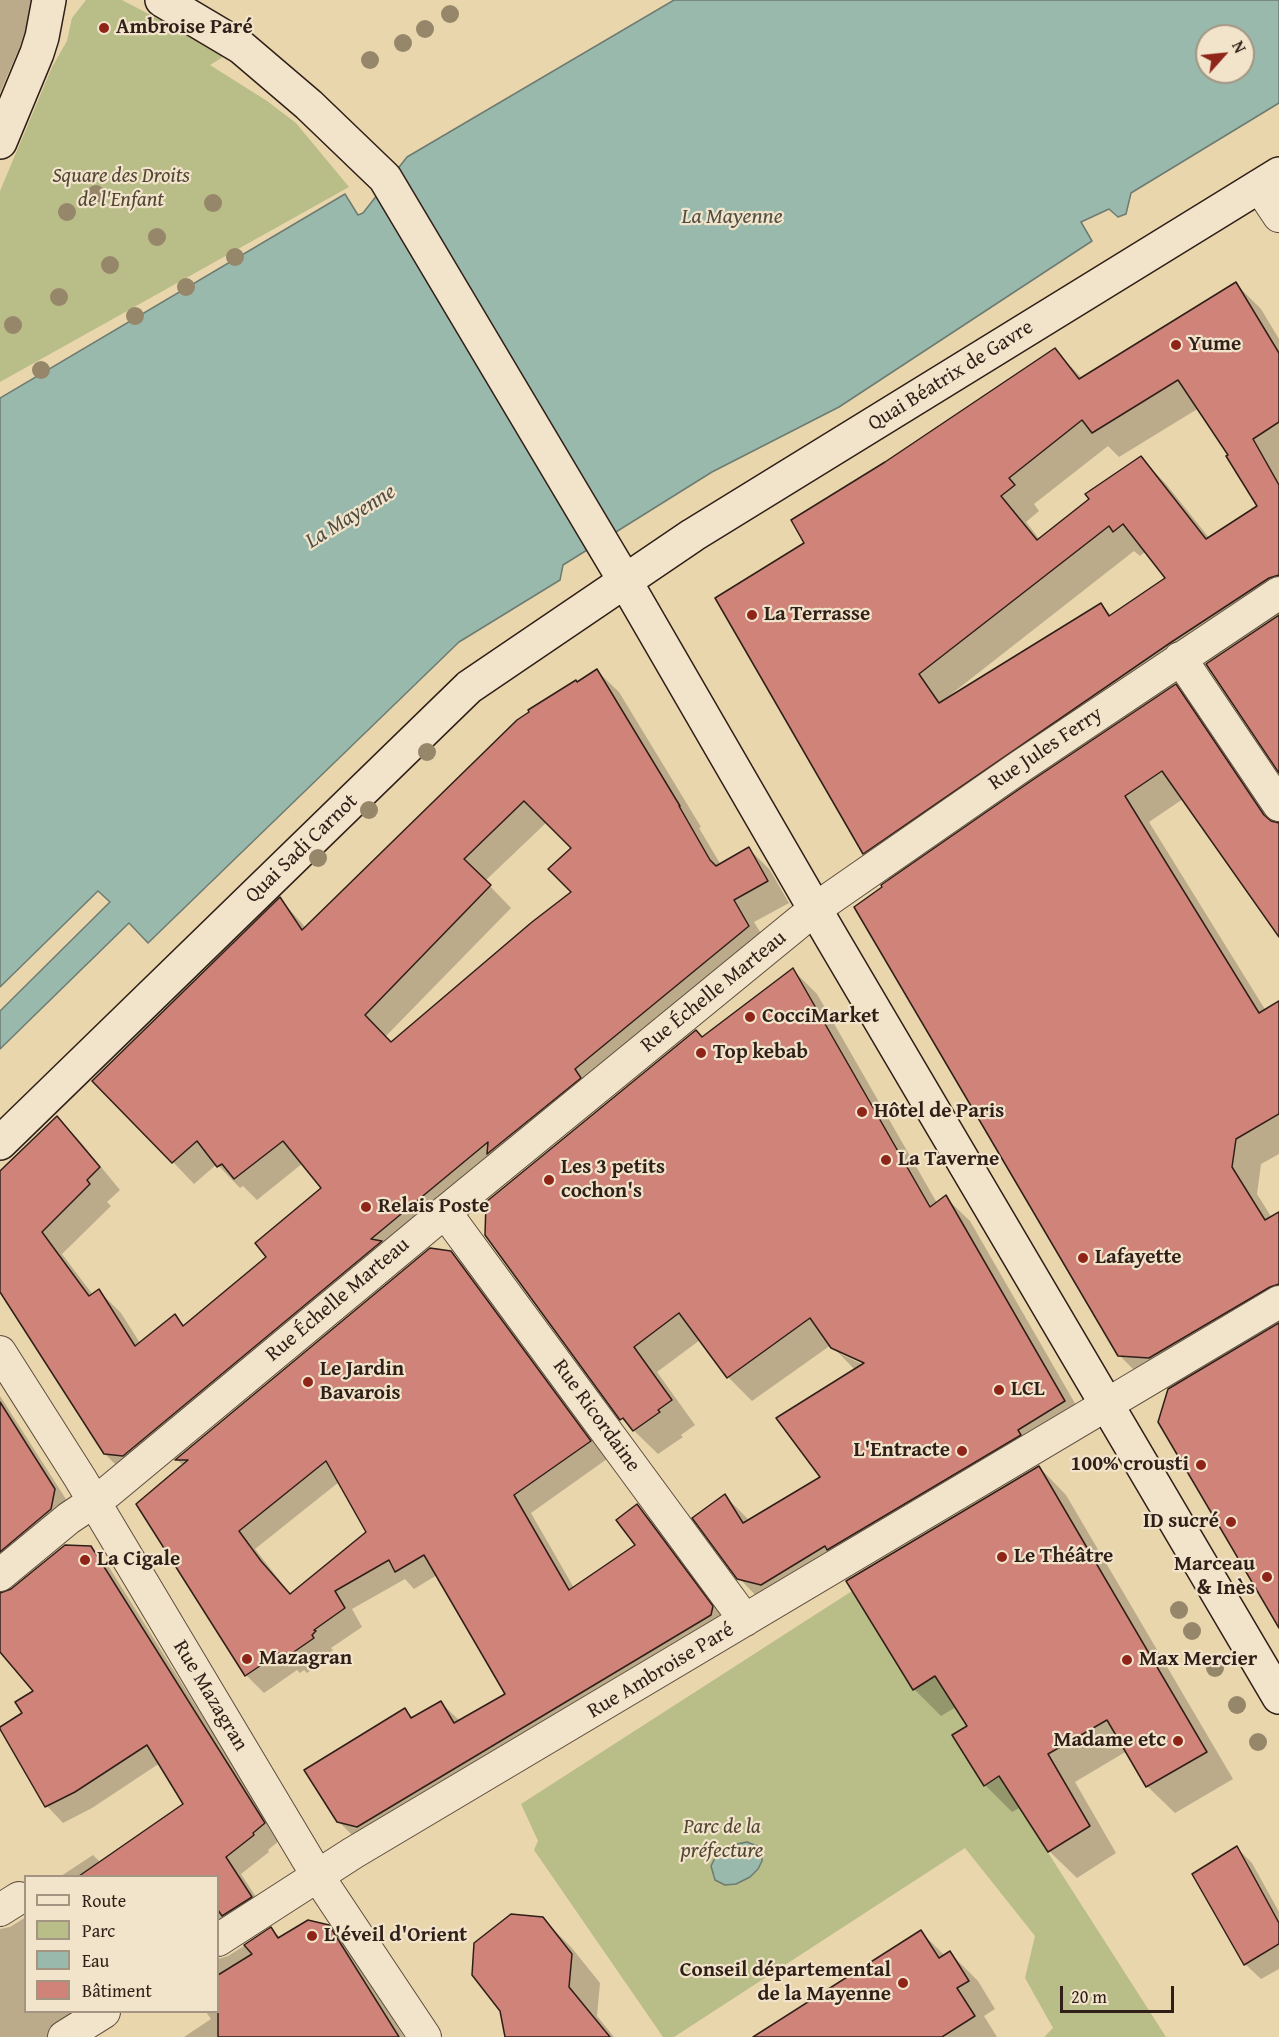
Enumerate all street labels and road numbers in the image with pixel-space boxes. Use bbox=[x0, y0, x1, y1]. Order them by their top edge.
street label: Quai Béatrix de Gavre bbox=[864, 315, 1038, 437]
street label: Rue Jules Ferry bbox=[984, 702, 1108, 796]
street label: Quai Sadi Carnot bbox=[241, 789, 363, 909]
street label: Rue Échelle Marteau bbox=[636, 926, 792, 1058]
street label: Rue Échelle Marteau bbox=[261, 1233, 415, 1367]
street label: Rue Ricordaine bbox=[547, 1355, 645, 1477]
street label: Rue Ambroise Paré bbox=[583, 1617, 739, 1725]
street label: Rue Mazagran bbox=[167, 1636, 253, 1756]

